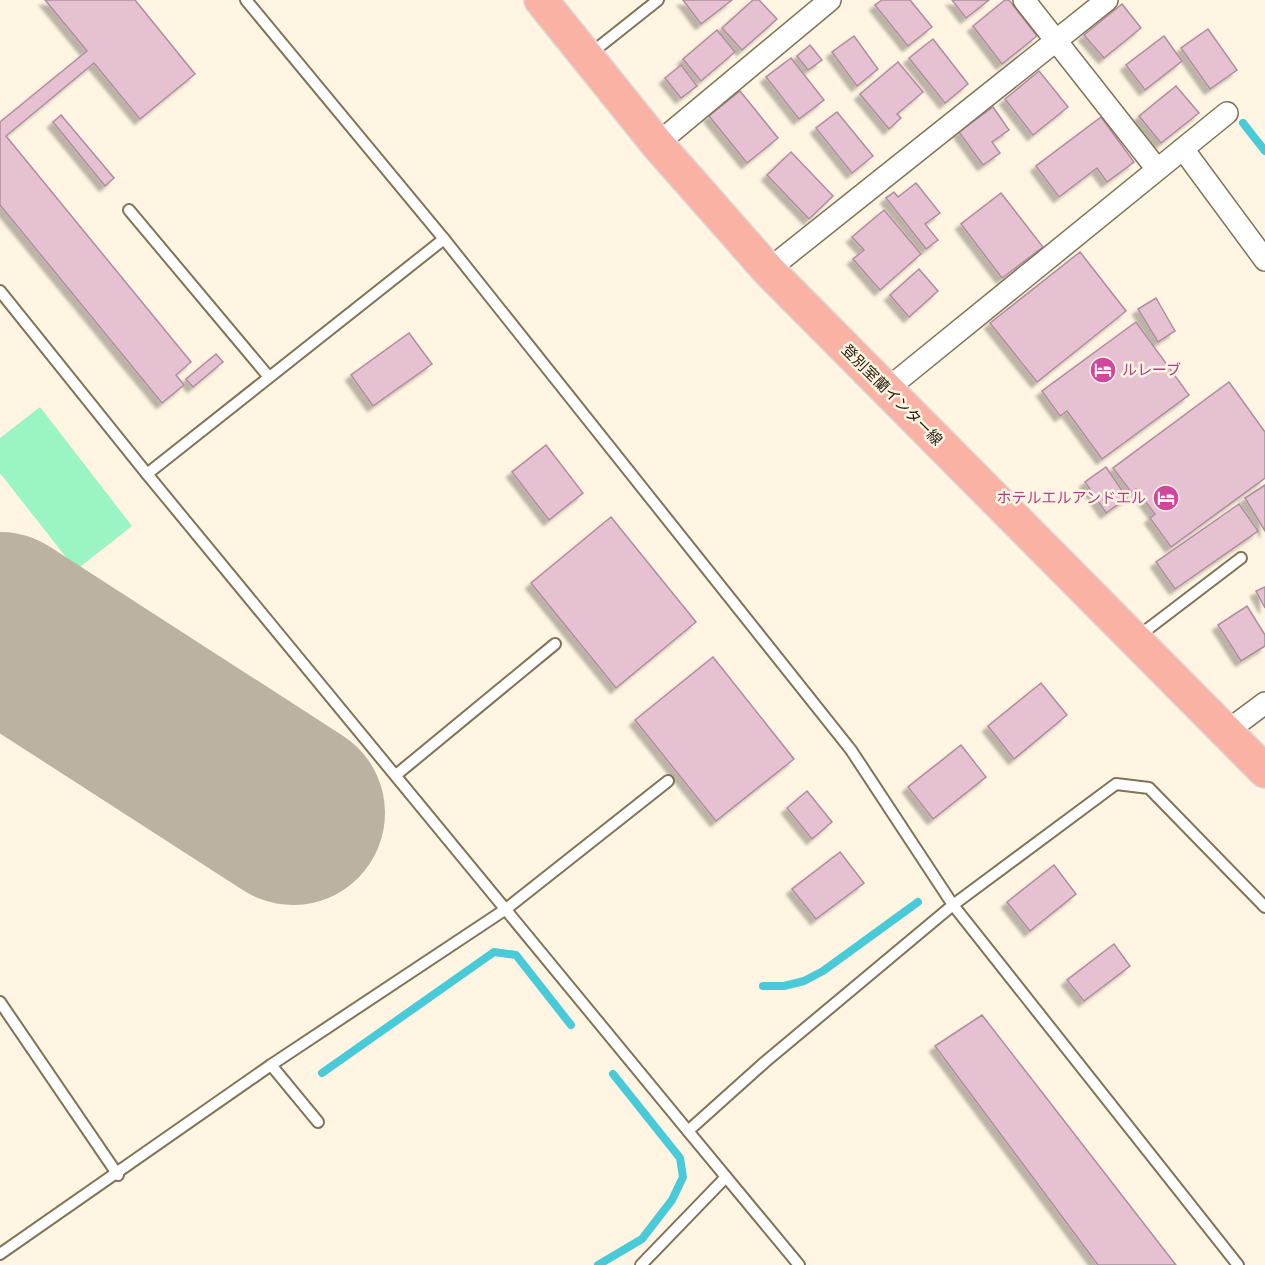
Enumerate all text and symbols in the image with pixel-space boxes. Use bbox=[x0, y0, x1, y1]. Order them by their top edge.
street label: 登別室蘭インター線 bbox=[838, 341, 946, 449]
hotel icon: ルレーブ bbox=[1088, 355, 1118, 385]
place label: ルレーブ bbox=[1122, 361, 1181, 379]
hotel icon: ホテルエルアンドエル bbox=[1151, 483, 1181, 513]
place label: ホテルエルアンドエル bbox=[997, 489, 1146, 507]

